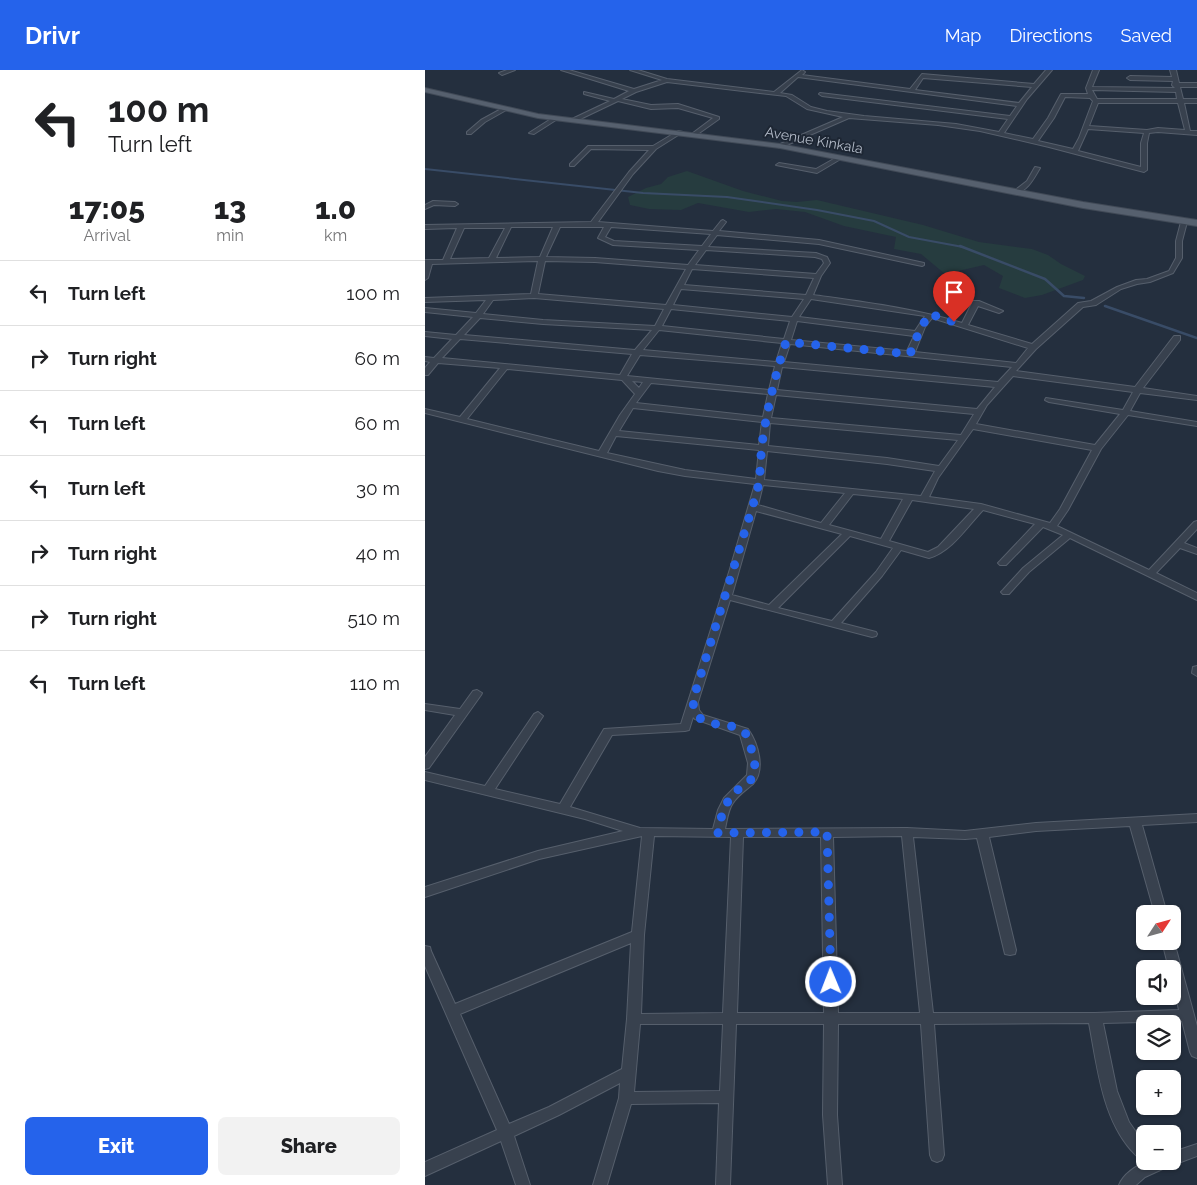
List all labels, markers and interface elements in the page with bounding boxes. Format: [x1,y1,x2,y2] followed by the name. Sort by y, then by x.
[25,21,80,50] text: Drivr
[945,25,981,46] text: Map
[1009,25,1093,46] text: Directions
[1121,25,1172,46] text: Saved
[108,89,209,130] text: 100 m
[25,90,90,155] icon: left
[764,123,864,157] street label: Avenue Kinkala
[108,131,192,157] text: Turn left
[69,191,145,226] text: 17:05
[214,191,246,226] text: 13
[315,191,356,226] text: 1.0
[83,226,130,245] text: Arrival
[216,226,244,245] text: min
[324,226,347,245] text: km
[933,271,975,322] pin
[940,278,968,306] icon: arrive
[25,279,53,307] icon: left
[68,282,145,304] text: Turn left
[346,282,400,304] text: 100 m
[25,344,53,372] icon: right
[68,347,157,369] text: Turn right
[355,347,400,369] text: 60 m
[25,409,53,437] icon: left
[68,412,145,434] text: Turn left
[355,412,400,434] text: 60 m
[25,474,53,502] icon: left
[68,477,145,499] text: Turn left
[356,477,400,499] text: 30 m
[25,539,53,567] icon: right
[68,542,157,564] text: Turn right
[356,542,400,564] text: 40 m
[25,604,53,632] icon: right
[68,607,157,629] text: Turn right
[348,607,400,629] text: 510 m
[25,669,53,697] icon: left
[68,672,145,694] text: Turn left
[350,672,400,694] text: 110 m
[1136,905,1181,950] north arrow
[1136,905,1181,1170] map controls
[804,955,856,1007] position arrow
[1136,960,1181,1005] button: sound
[1136,1015,1181,1060] button: layers
[1136,1070,1181,1115] button: +
[25,1117,208,1175] button: Exit
[218,1117,400,1175] button: Share
[1136,1125,1181,1170] button: −

